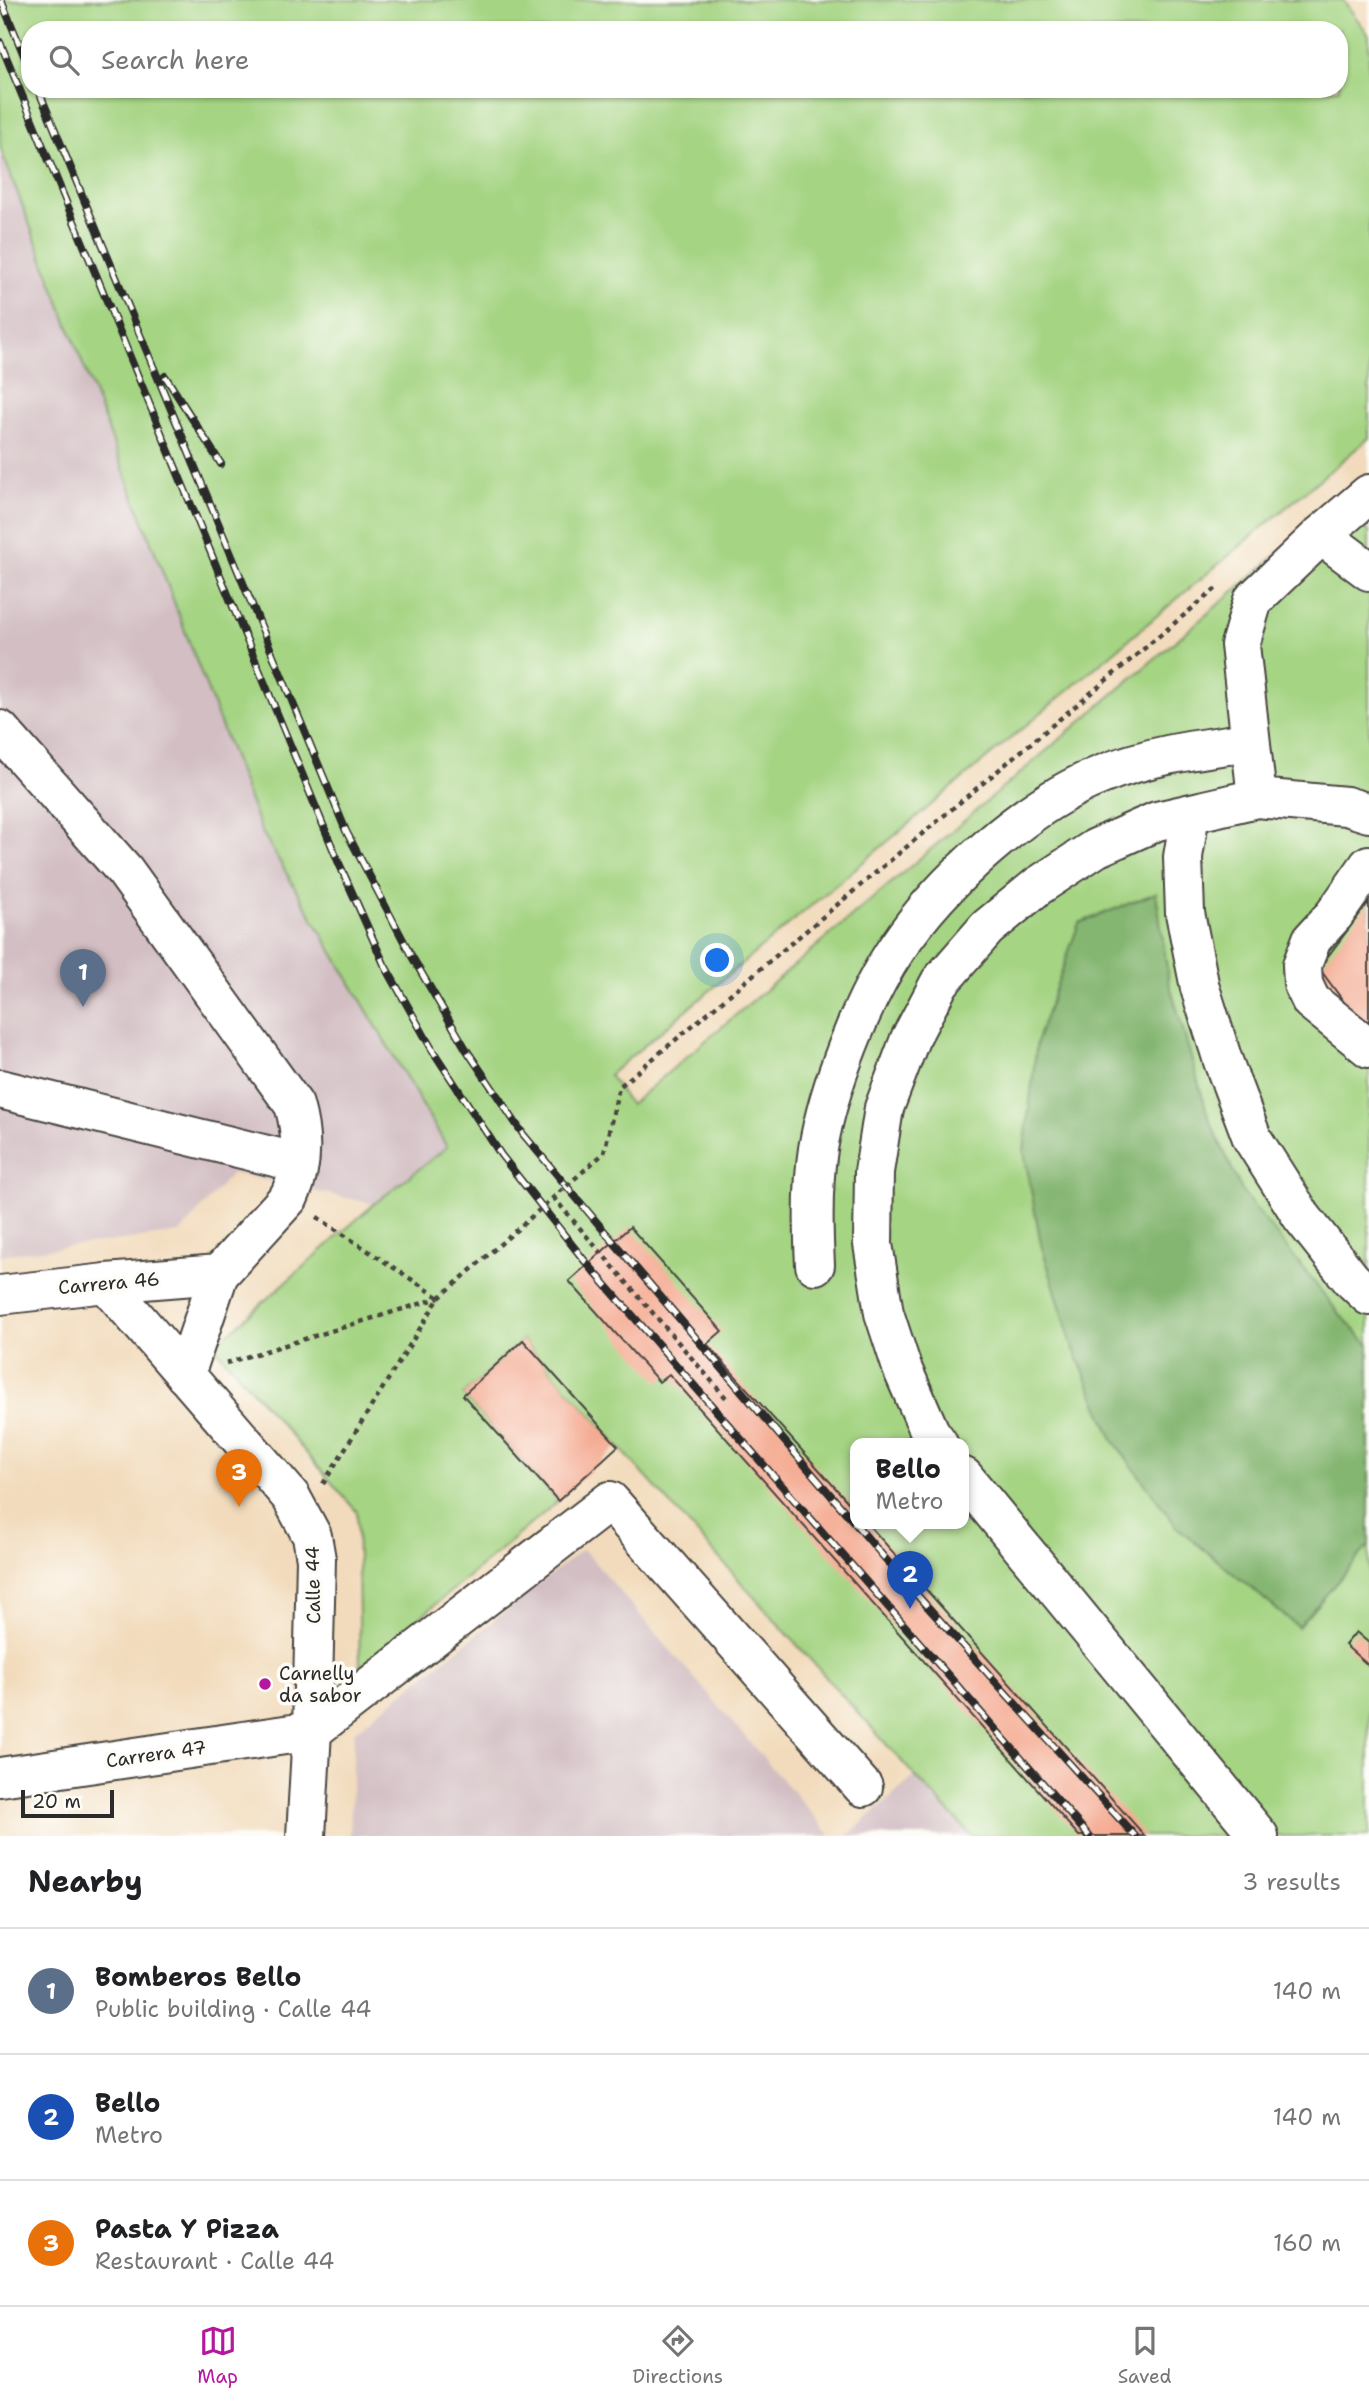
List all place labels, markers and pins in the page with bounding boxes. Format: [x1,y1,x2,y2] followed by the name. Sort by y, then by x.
[60,949,106,1007] pin: 1
[216,1449,262,1507] pin: 3
[887,1551,933,1609] pin: 2
[279,1661,362,1708] place label: Carnelly da sabor
[257,1676,273,1692] marker: Carnelly da sabor

